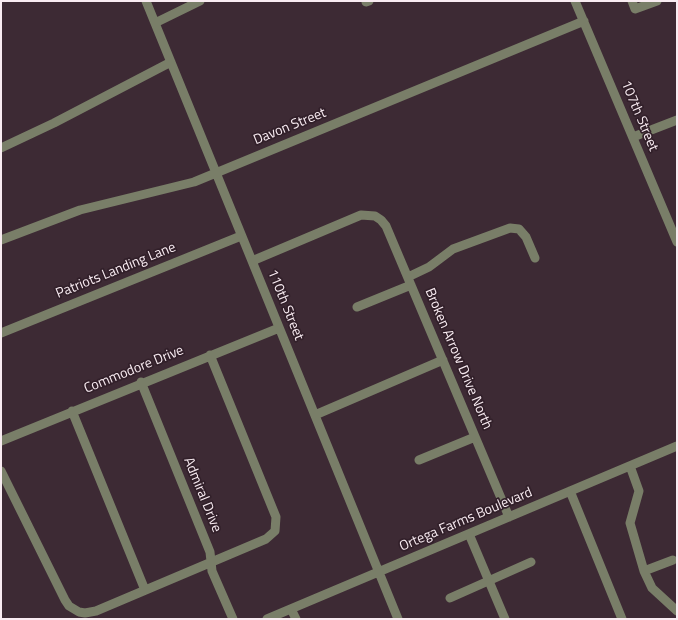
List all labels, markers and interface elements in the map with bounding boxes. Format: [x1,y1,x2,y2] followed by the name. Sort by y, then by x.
[617,78,661,154] street label: 107th Street
[251,105,329,149] street label: Davon Street
[54,239,178,303] street label: Patriots Landing Lane
[263,267,307,343] street label: 110th Street
[421,286,495,432] street label: Broken Arrow Drive North
[82,342,186,398] street label: Commodore Drive
[179,455,225,535] street label: Admiral Drive
[397,484,535,556] street label: Ortega Farms Boulevard

